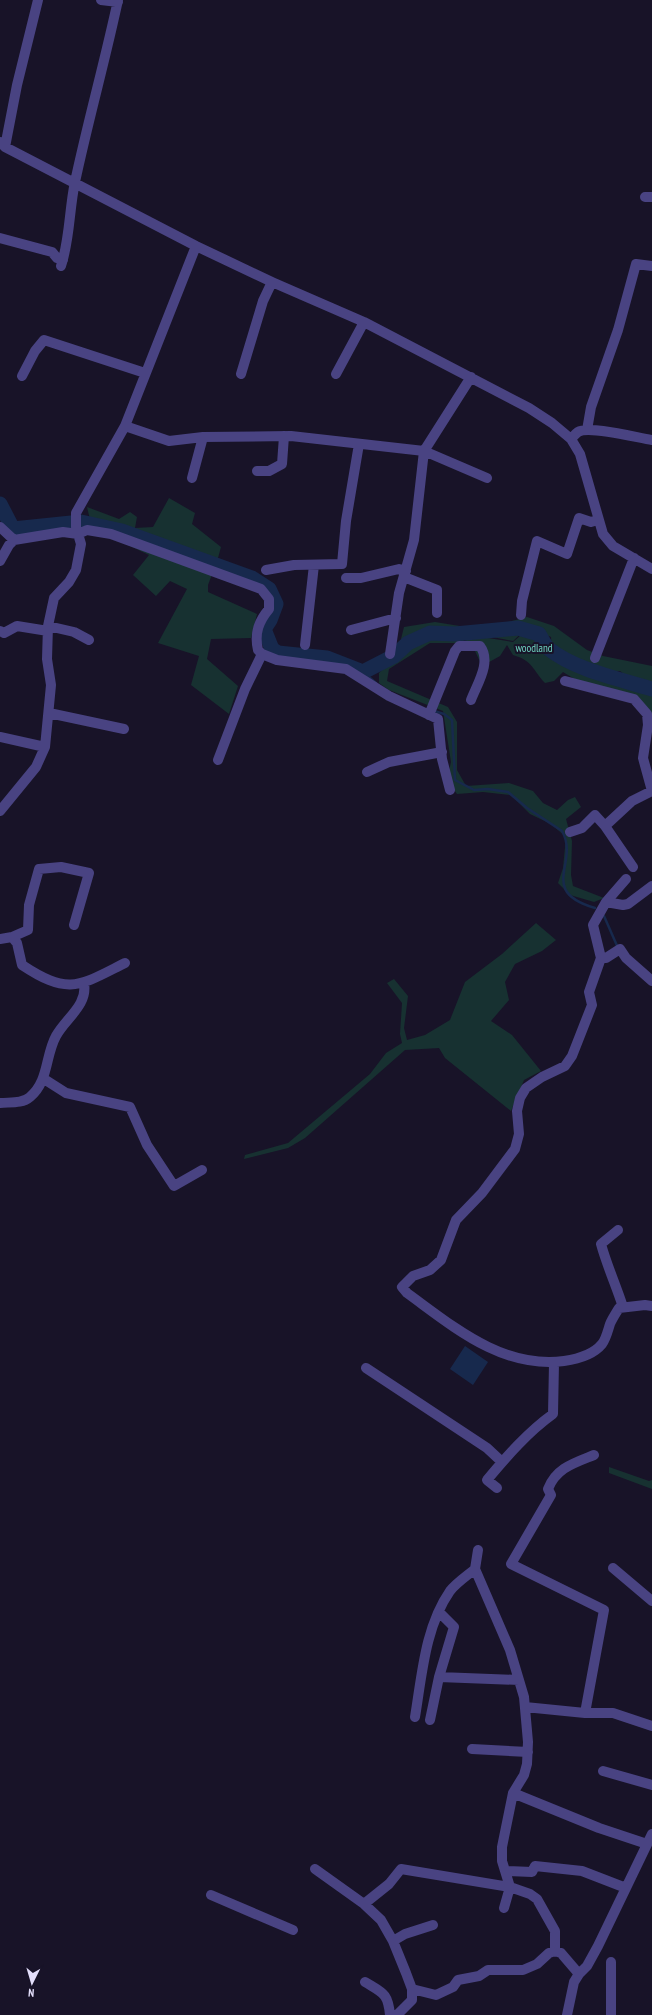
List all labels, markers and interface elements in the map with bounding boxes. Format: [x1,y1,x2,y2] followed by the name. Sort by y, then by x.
[515,641,553,655] park label: woodland
[12,1963,52,2003] north arrow
[28,1986,35,2000] text: N

